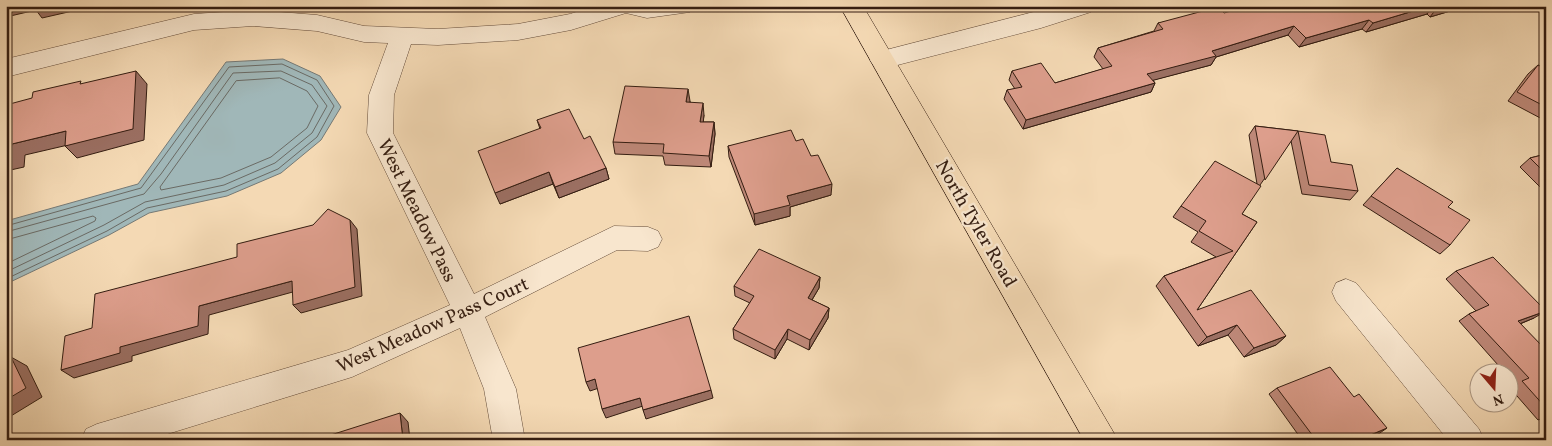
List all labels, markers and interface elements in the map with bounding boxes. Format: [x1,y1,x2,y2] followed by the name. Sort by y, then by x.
[370,135,462,287] street label: West Meadow Pass
[928,155,1022,293] street label: North Tyler Road
[333,272,533,380] street label: West Meadow Pass Court
[1470,364,1520,414] north arrow
[1490,388,1506,410] text: N

